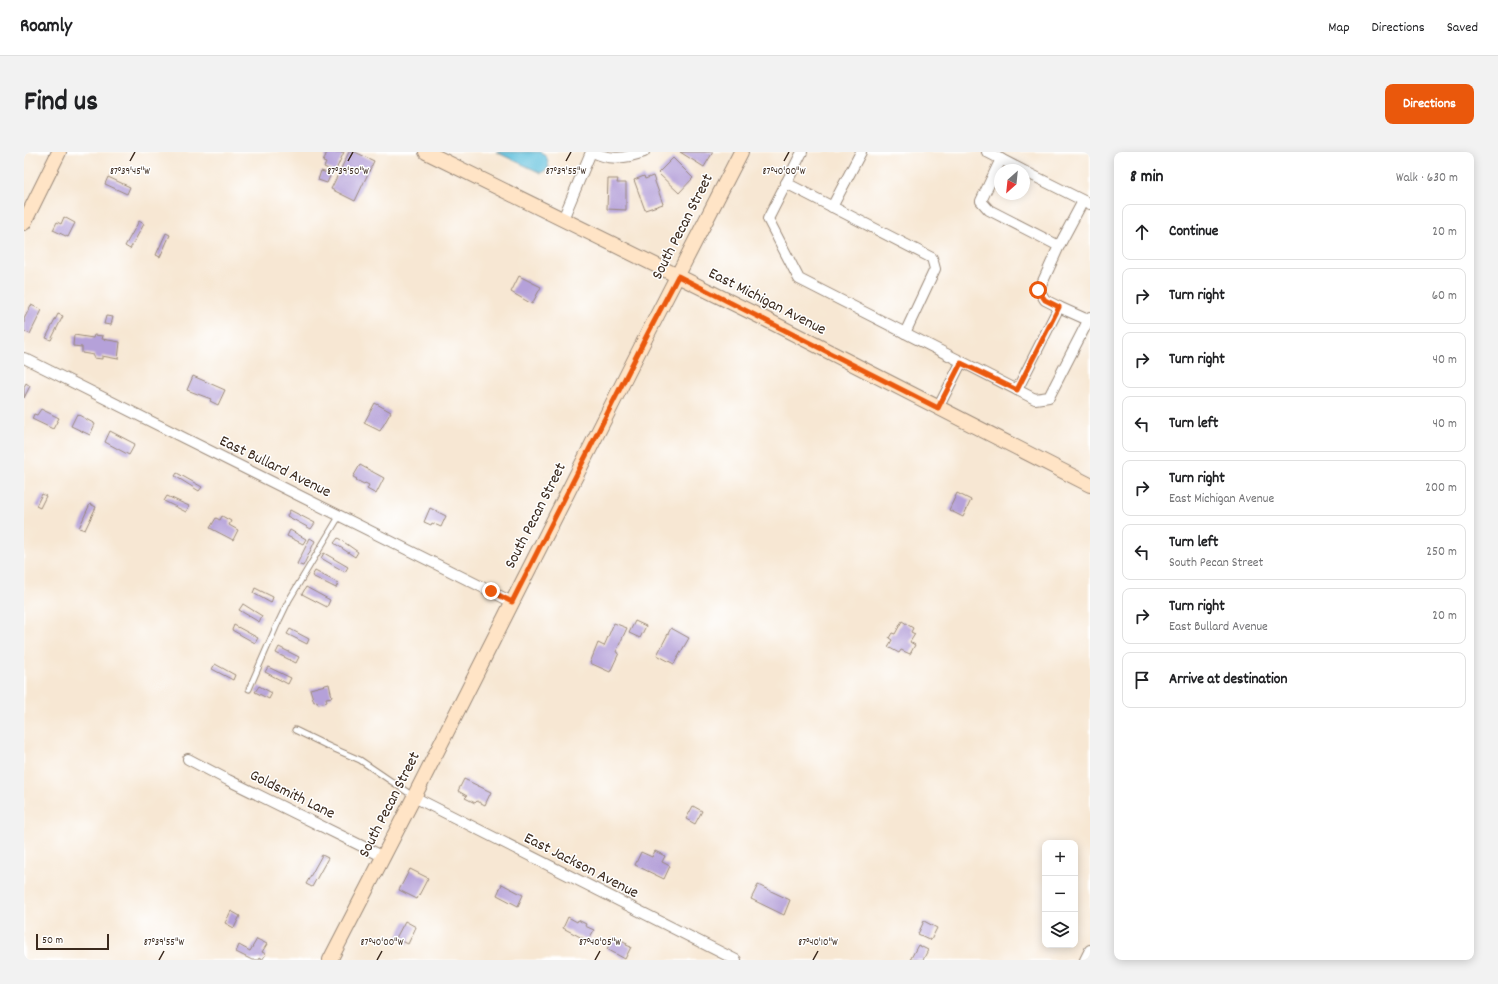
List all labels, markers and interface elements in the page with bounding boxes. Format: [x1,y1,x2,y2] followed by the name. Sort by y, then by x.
[20,14,72,41] text: Roamly
[1328,18,1350,38] text: Map
[1372,18,1425,38] text: Directions
[1447,18,1478,38] text: Saved
[24,84,98,124] text: Find us
[1385,84,1474,124] button: Directions
[994,164,1030,200] north arrow
[110,165,150,179] text: 87°39'45"W
[327,165,369,179] text: 87°39'50"W
[546,165,587,179] text: 87°39'55"W
[763,165,806,179] text: 87°40'00"W
[1130,166,1163,190] text: 8 min
[1396,169,1458,188] text: Walk · 630 m
[646,170,720,284] street label: South Pecan Street
[1131,221,1153,243] icon: ahead
[1169,221,1218,243] text: Continue
[1432,223,1457,242] text: 20 m
[704,262,830,342] street label: East Michigan Avenue
[1029,281,1047,299] route start
[1131,285,1153,307] icon: right
[1169,285,1225,307] text: Turn right
[1432,287,1457,306] text: 60 m
[1131,349,1153,371] icon: right
[1169,349,1225,371] text: Turn right
[1433,351,1457,370] text: 40 m
[1131,413,1153,435] icon: left
[1169,413,1218,435] text: Turn left
[1433,415,1457,434] text: 40 m
[215,430,335,504] street label: East Bullard Avenue
[499,459,573,573] street label: South Pecan Street
[1169,468,1225,490] text: Turn right
[1131,477,1153,499] icon: right
[1425,479,1457,498] text: 200 m
[1169,490,1274,509] text: East Michigan Avenue
[1169,532,1218,554] text: Turn left
[1131,541,1153,563] icon: left
[1426,543,1457,562] text: 250 m
[1169,554,1263,573] text: South Pecan Street
[482,582,500,600] route end
[1169,596,1225,618] text: Turn right
[1131,605,1153,627] icon: right
[1432,607,1457,626] text: 20 m
[1169,618,1268,637] text: East Bullard Avenue
[1131,669,1153,691] icon: arrive
[1169,669,1287,691] text: Arrive at destination
[353,748,427,862] street label: South Pecan Street
[245,764,339,826] street label: Goldsmith Lane
[520,827,642,905] street label: East Jackson Avenue
[1042,840,1078,948] map controls
[1042,840,1078,876] button: +
[1042,876,1078,912] button: −
[1042,912,1078,948] button: layers
[36,932,109,951] scale bar
[42,933,63,949] text: 50 m
[144,936,185,950] text: 87°39'55"W
[361,936,404,950] text: 87°40'00"W
[579,936,621,950] text: 87°40'05"W
[798,936,838,950] text: 87°40'10"W

